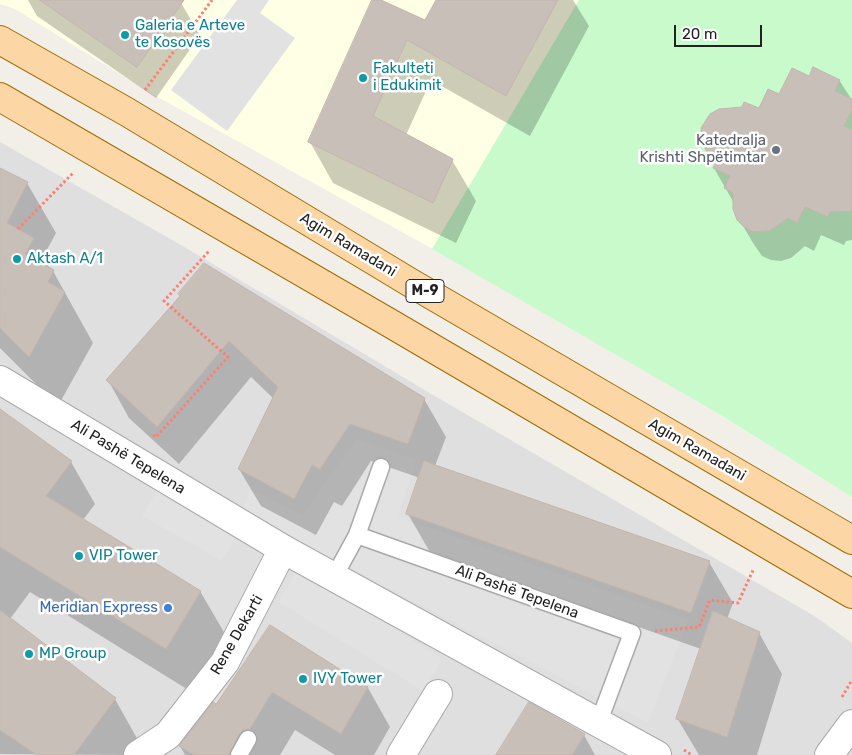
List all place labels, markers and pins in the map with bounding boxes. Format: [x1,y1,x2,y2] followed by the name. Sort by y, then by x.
[135,17,245,52] place label: Galeria e Arteve te Kosovës
[119,29,131,41] marker: Galeria e Arteve te Kosovës
[373,60,441,95] place label: Fakulteti i Edukimit
[357,72,369,84] marker: Fakulteti i Edukimit
[639,132,766,167] place label: Katedralja Krishti Shpëtimtar
[770,144,782,156] marker: Katedralja Krishti Shpëtimtar
[27,250,103,268] place label: Aktash A/1
[11,253,23,265] marker: Aktash A/1
[89,547,158,565] place label: VIP Tower
[73,550,85,562] marker: VIP Tower
[39,599,158,617] place label: Meridian Express
[162,602,174,614] marker: Meridian Express
[39,645,107,663] place label: MP Group
[23,648,35,660] marker: MP Group
[313,670,382,688] place label: IVY Tower
[297,673,309,685] marker: IVY Tower

